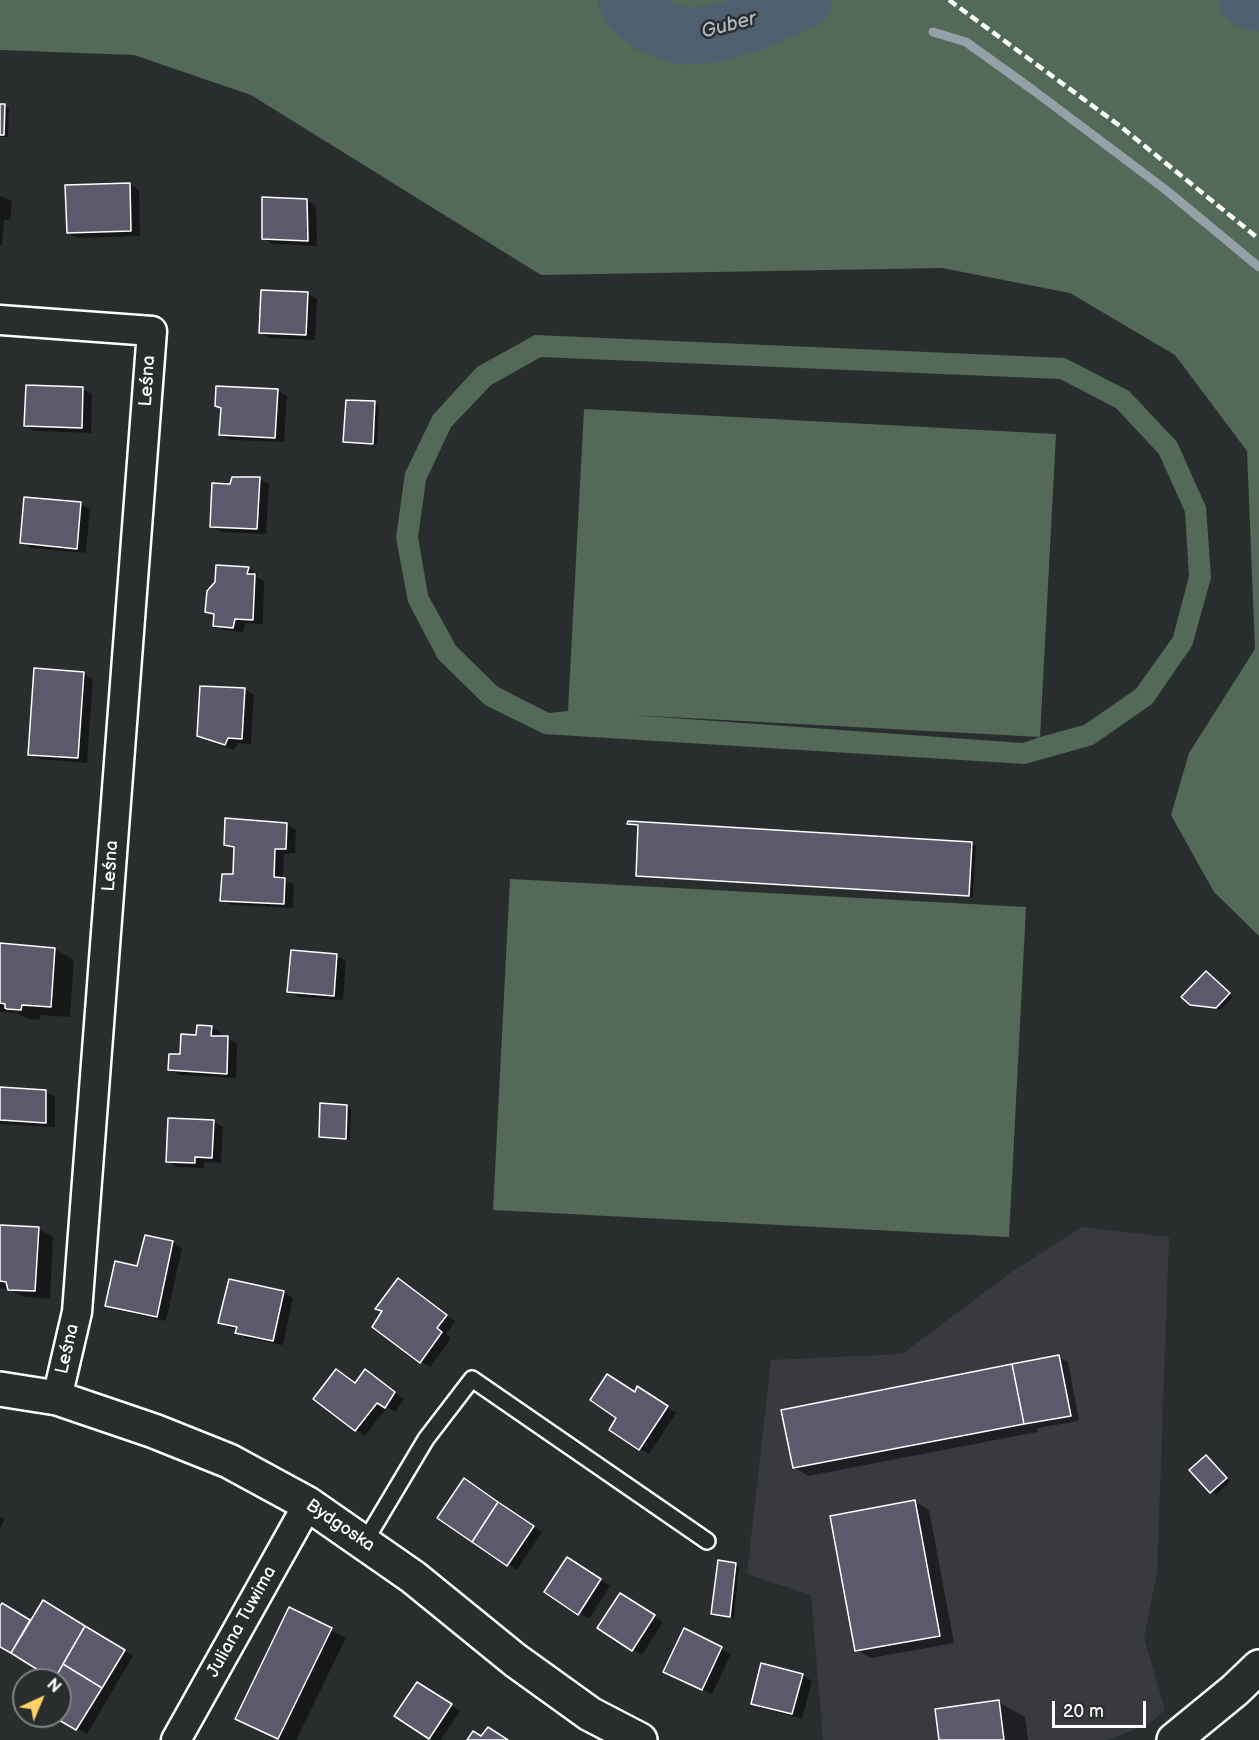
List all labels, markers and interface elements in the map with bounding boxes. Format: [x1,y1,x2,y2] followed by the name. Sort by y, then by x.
[699,7,759,45] water label: Guber
[135,355,161,407] street label: Leśna
[98,840,124,892] street label: Leśna
[52,1322,84,1376] street label: Leśna
[301,1495,379,1557] street label: Bydgoska
[203,1563,281,1681] street label: Juliana Tuwima
[12,1668,72,1728] north arrow
[43,1675,64,1697] text: N
[1055,1689,1150,1727] scale bar
[1063,1701,1104,1722] text: 20 m

